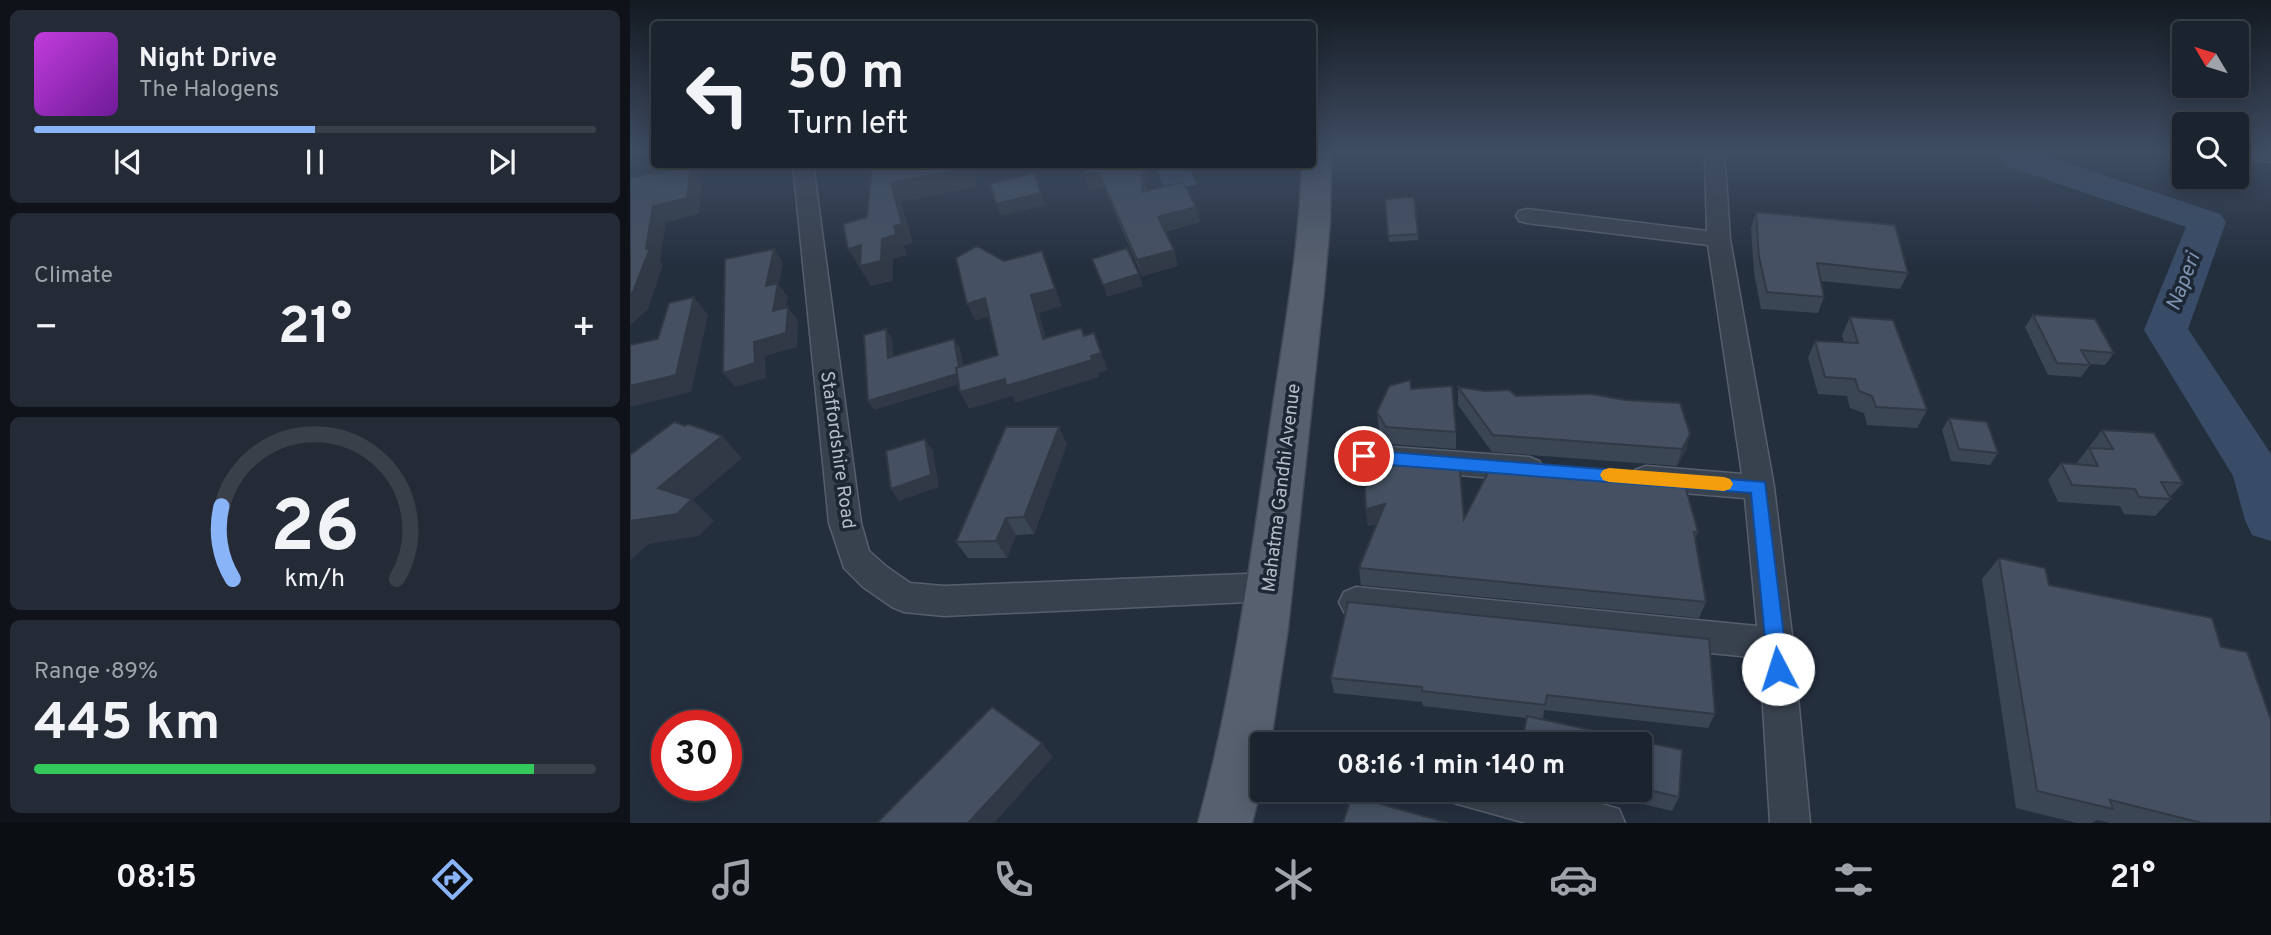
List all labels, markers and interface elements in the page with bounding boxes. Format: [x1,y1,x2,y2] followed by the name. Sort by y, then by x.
[2172,21,2249,98] north arrow
[2172,21,2249,189] map controls
[139,43,277,76] text: Night Drive
[787,44,904,106] text: 50 m
[672,49,763,140] icon: left
[139,76,279,105] text: The Halogens
[787,105,908,145] text: Turn left
[2172,112,2249,189] button: search
[109,143,147,181] icon: previous
[296,143,334,181] icon: pause
[483,143,521,181] icon: next
[2161,247,2208,315] water label: Naperi
[34,262,113,291] text: Climate
[278,296,352,362] text: 21°
[34,305,59,354] text: −
[571,305,596,354] text: +
[814,370,860,530] street label: Staffordshire Road
[1257,382,1307,594] street label: Mahatma Gandhi Avenue
[1334,426,1394,486] pin
[1345,437,1383,475] icon: arrive
[270,486,360,578] text: 26
[285,564,345,596] text: km/h
[1741,632,1815,706] position arrow
[34,658,158,687] text: Range · 89%
[34,692,220,758] text: 445 km
[651,710,742,801] speed limit sign: 30
[1337,750,1565,783] text: 08:16 · 1 min · 140 m
[428,855,477,904] icon: directions
[708,855,757,904] icon: music
[989,855,1038,904] icon: phone
[1269,855,1318,904] icon: climate
[1549,855,1598,904] icon: car
[1829,855,1878,904] icon: filters
[116,859,197,899] text: 08:15
[2110,859,2155,899] text: 21°

